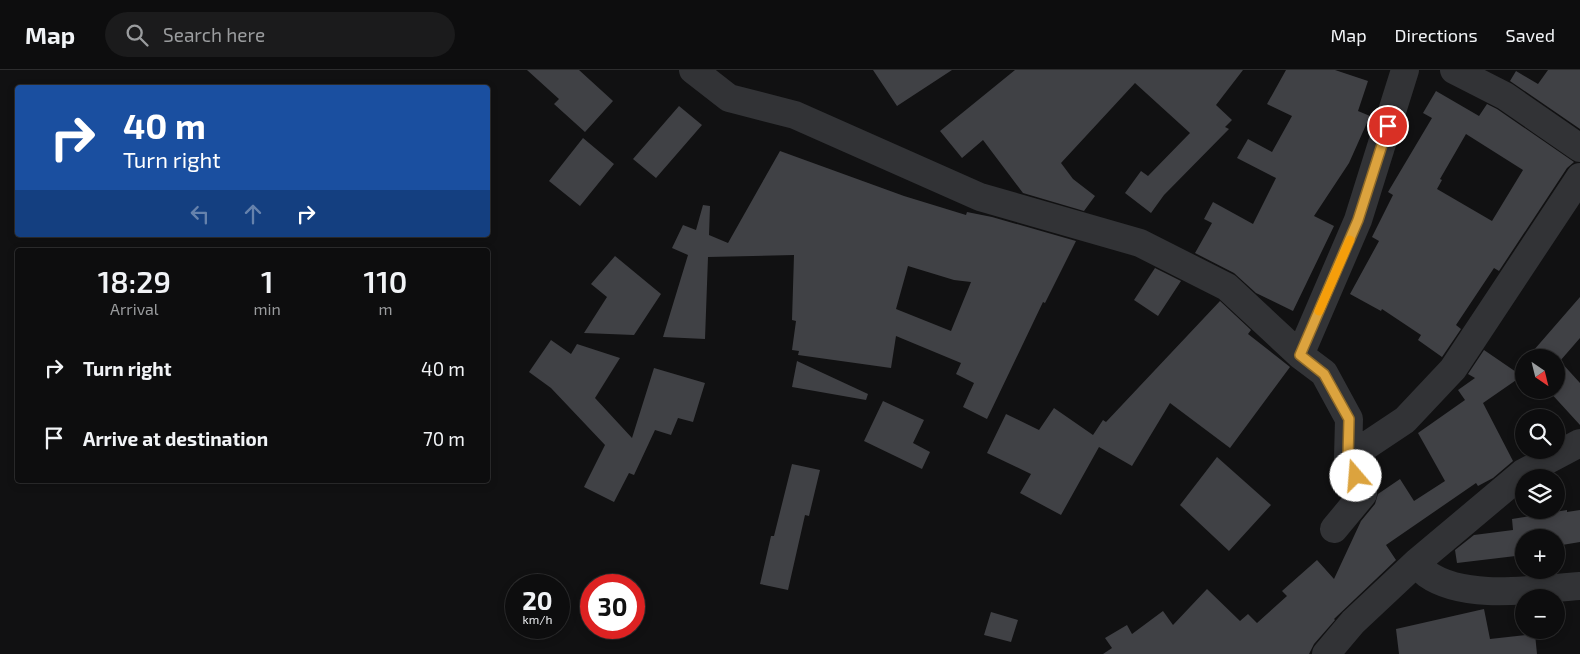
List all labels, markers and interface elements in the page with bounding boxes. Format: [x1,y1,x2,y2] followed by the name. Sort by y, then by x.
[105,12,455,57] search box
[25,20,75,49] text: Map
[123,21,151,49] icon: search
[163,23,265,46] text: Search here
[1330,24,1367,46] text: Map
[1395,24,1478,46] text: Directions
[1506,24,1555,46] text: Saved
[123,104,206,146] text: 40 m
[40,105,105,170] icon: right
[1367,105,1409,147] pin
[1374,112,1402,140] icon: arrive
[123,146,221,172] text: Turn right
[186,200,214,228] icon: left
[239,200,267,228] icon: ahead
[292,200,320,228] icon: right
[98,263,171,299] text: 18:29
[261,263,274,299] text: 1
[364,263,407,299] text: 110
[110,299,159,318] text: Arrival
[254,299,281,318] text: min
[378,299,392,318] text: m
[1515,349,1565,399] north arrow
[1515,349,1565,639] map controls
[40,354,68,382] icon: right
[83,357,171,380] text: Turn right
[421,357,465,380] text: 40 m
[1515,409,1565,459] button: search
[40,424,68,452] icon: arrive
[83,427,268,450] text: Arrive at destination
[423,427,465,450] text: 70 m
[1329,449,1381,501] position arrow
[1515,469,1565,519] button: layers
[1515,529,1565,579] button: +
[580,574,645,639] speed limit sign: 30
[522,585,553,615] text: 20
[1515,589,1565,639] button: −
[523,612,552,626] text: km/h

